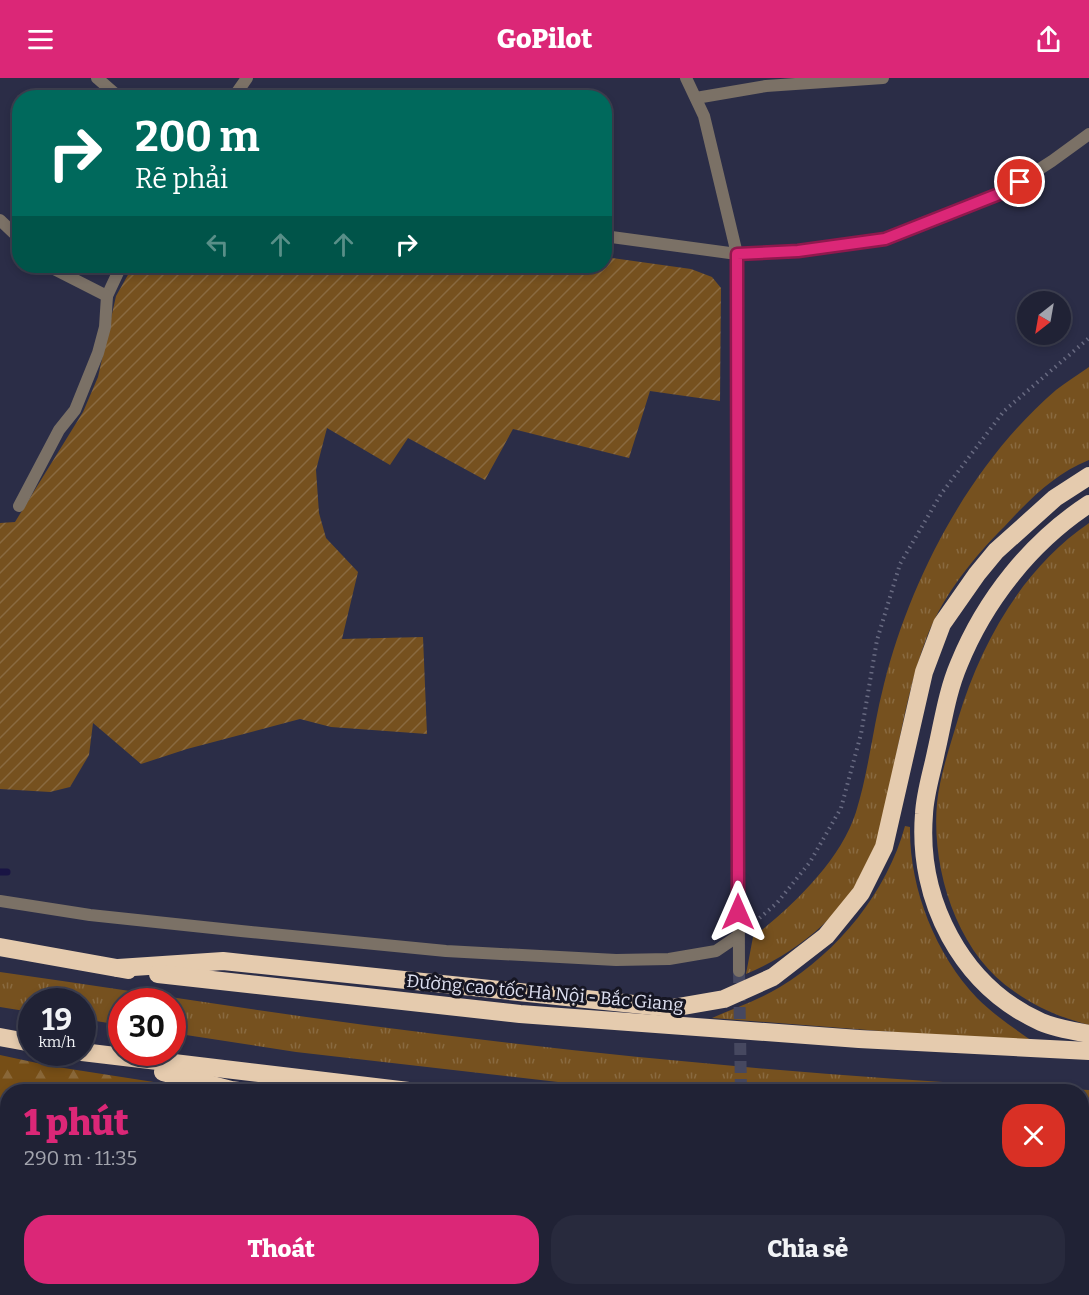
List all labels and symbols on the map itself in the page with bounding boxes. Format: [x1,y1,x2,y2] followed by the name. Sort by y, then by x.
[994,156,1045,207] pin
[1017,291,1071,345] north arrow
[706,880,770,944] position arrow
[406,970,684,1016] street label: Đường cao tốc Hà Nội - Bắc Giang
[108,988,186,1066] speed limit sign: 30

